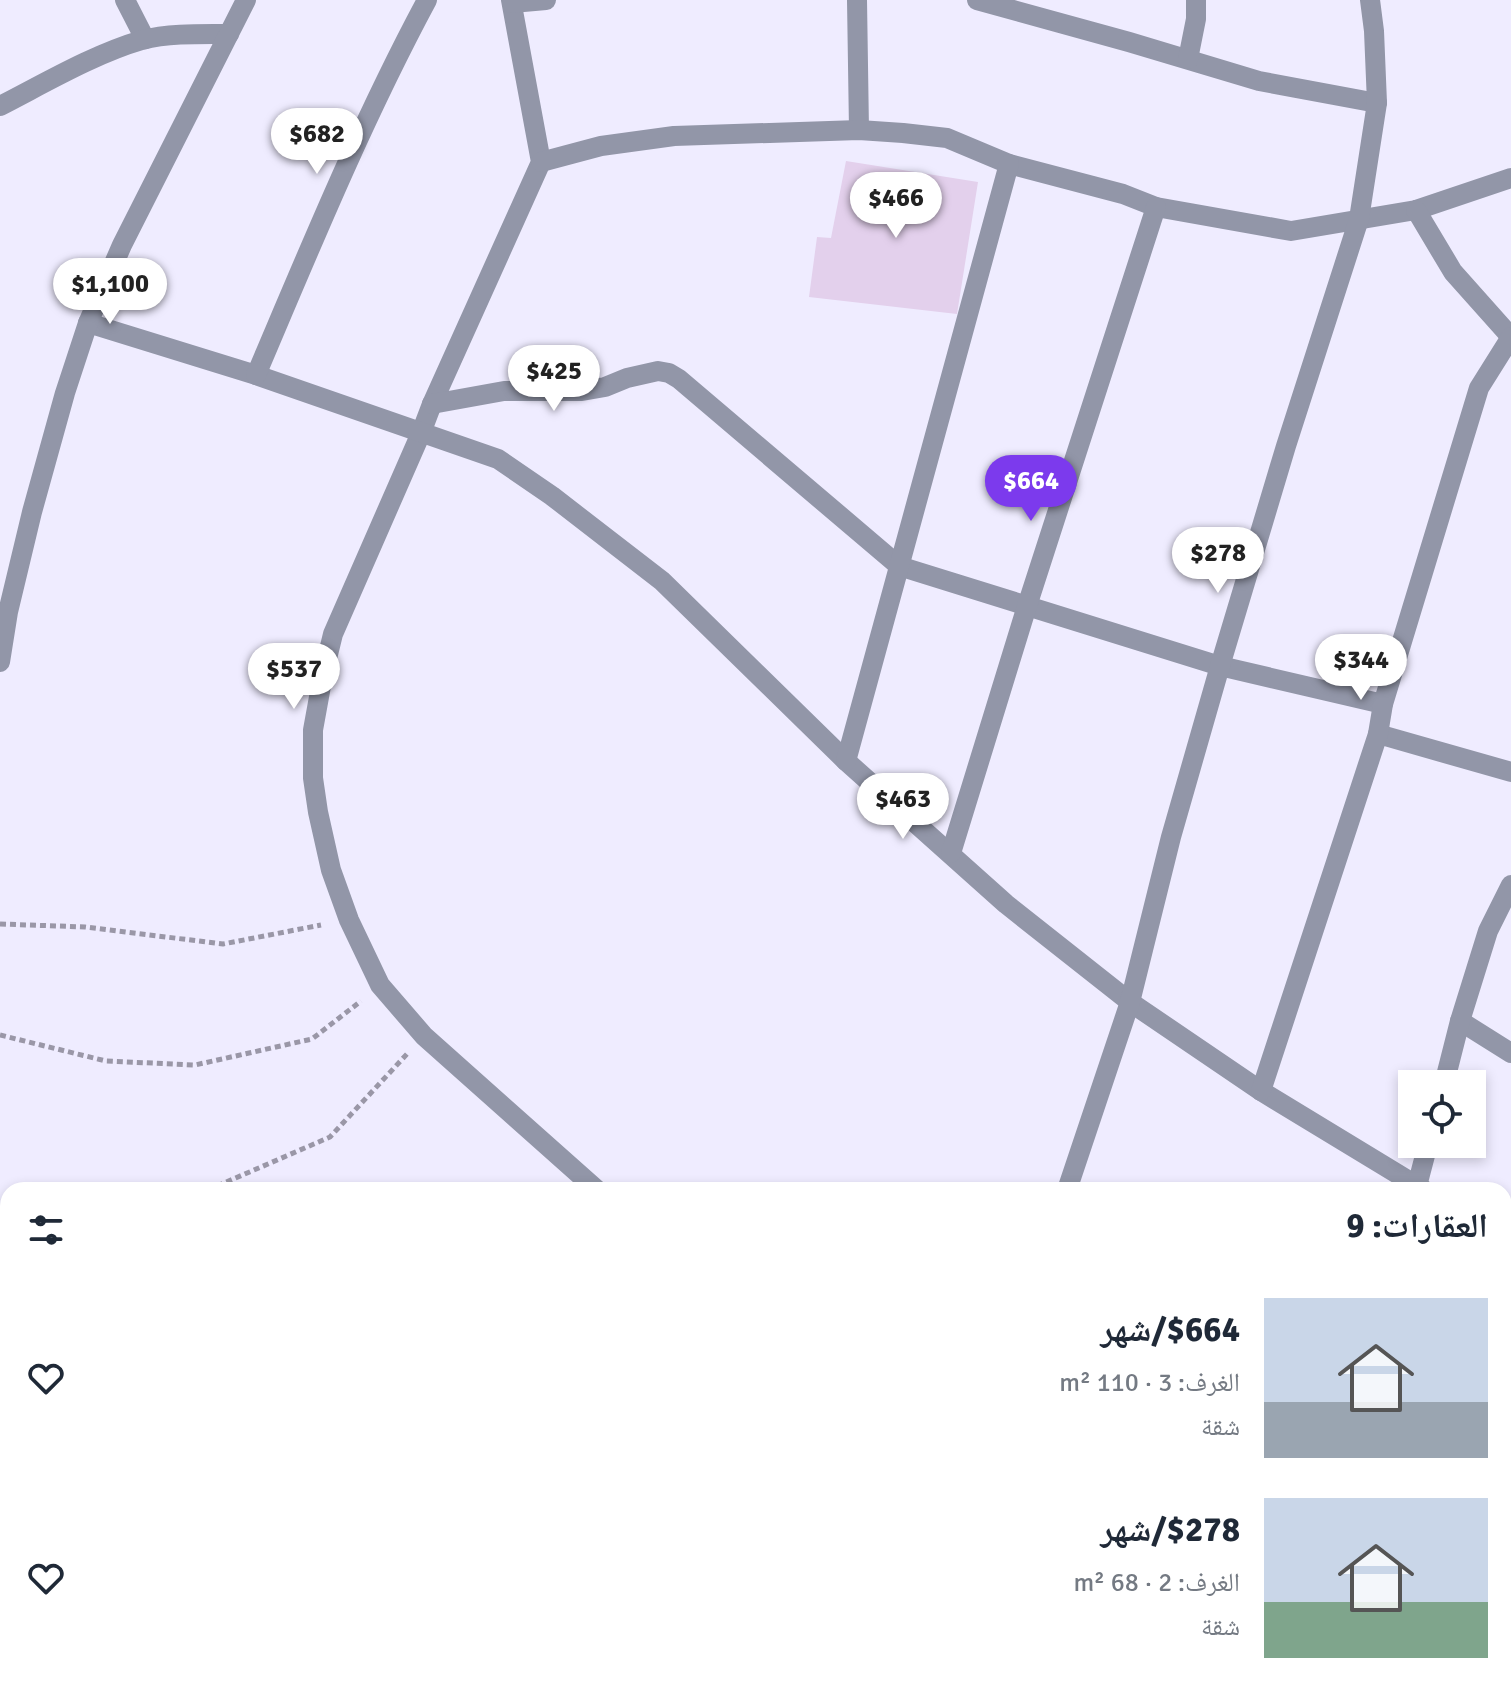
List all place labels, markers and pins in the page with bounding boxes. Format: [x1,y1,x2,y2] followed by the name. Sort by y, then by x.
[270,108,364,176] pin: $682
[849,172,943,240] pin: $466
[45,258,175,326] pin: $1,100
[507,345,601,413] pin: $425
[984,455,1078,523] pin: $664
[1171,527,1265,595] pin: $278
[1314,634,1408,702] pin: $344
[247,643,341,711] pin: $537
[856,773,950,841] pin: $463

